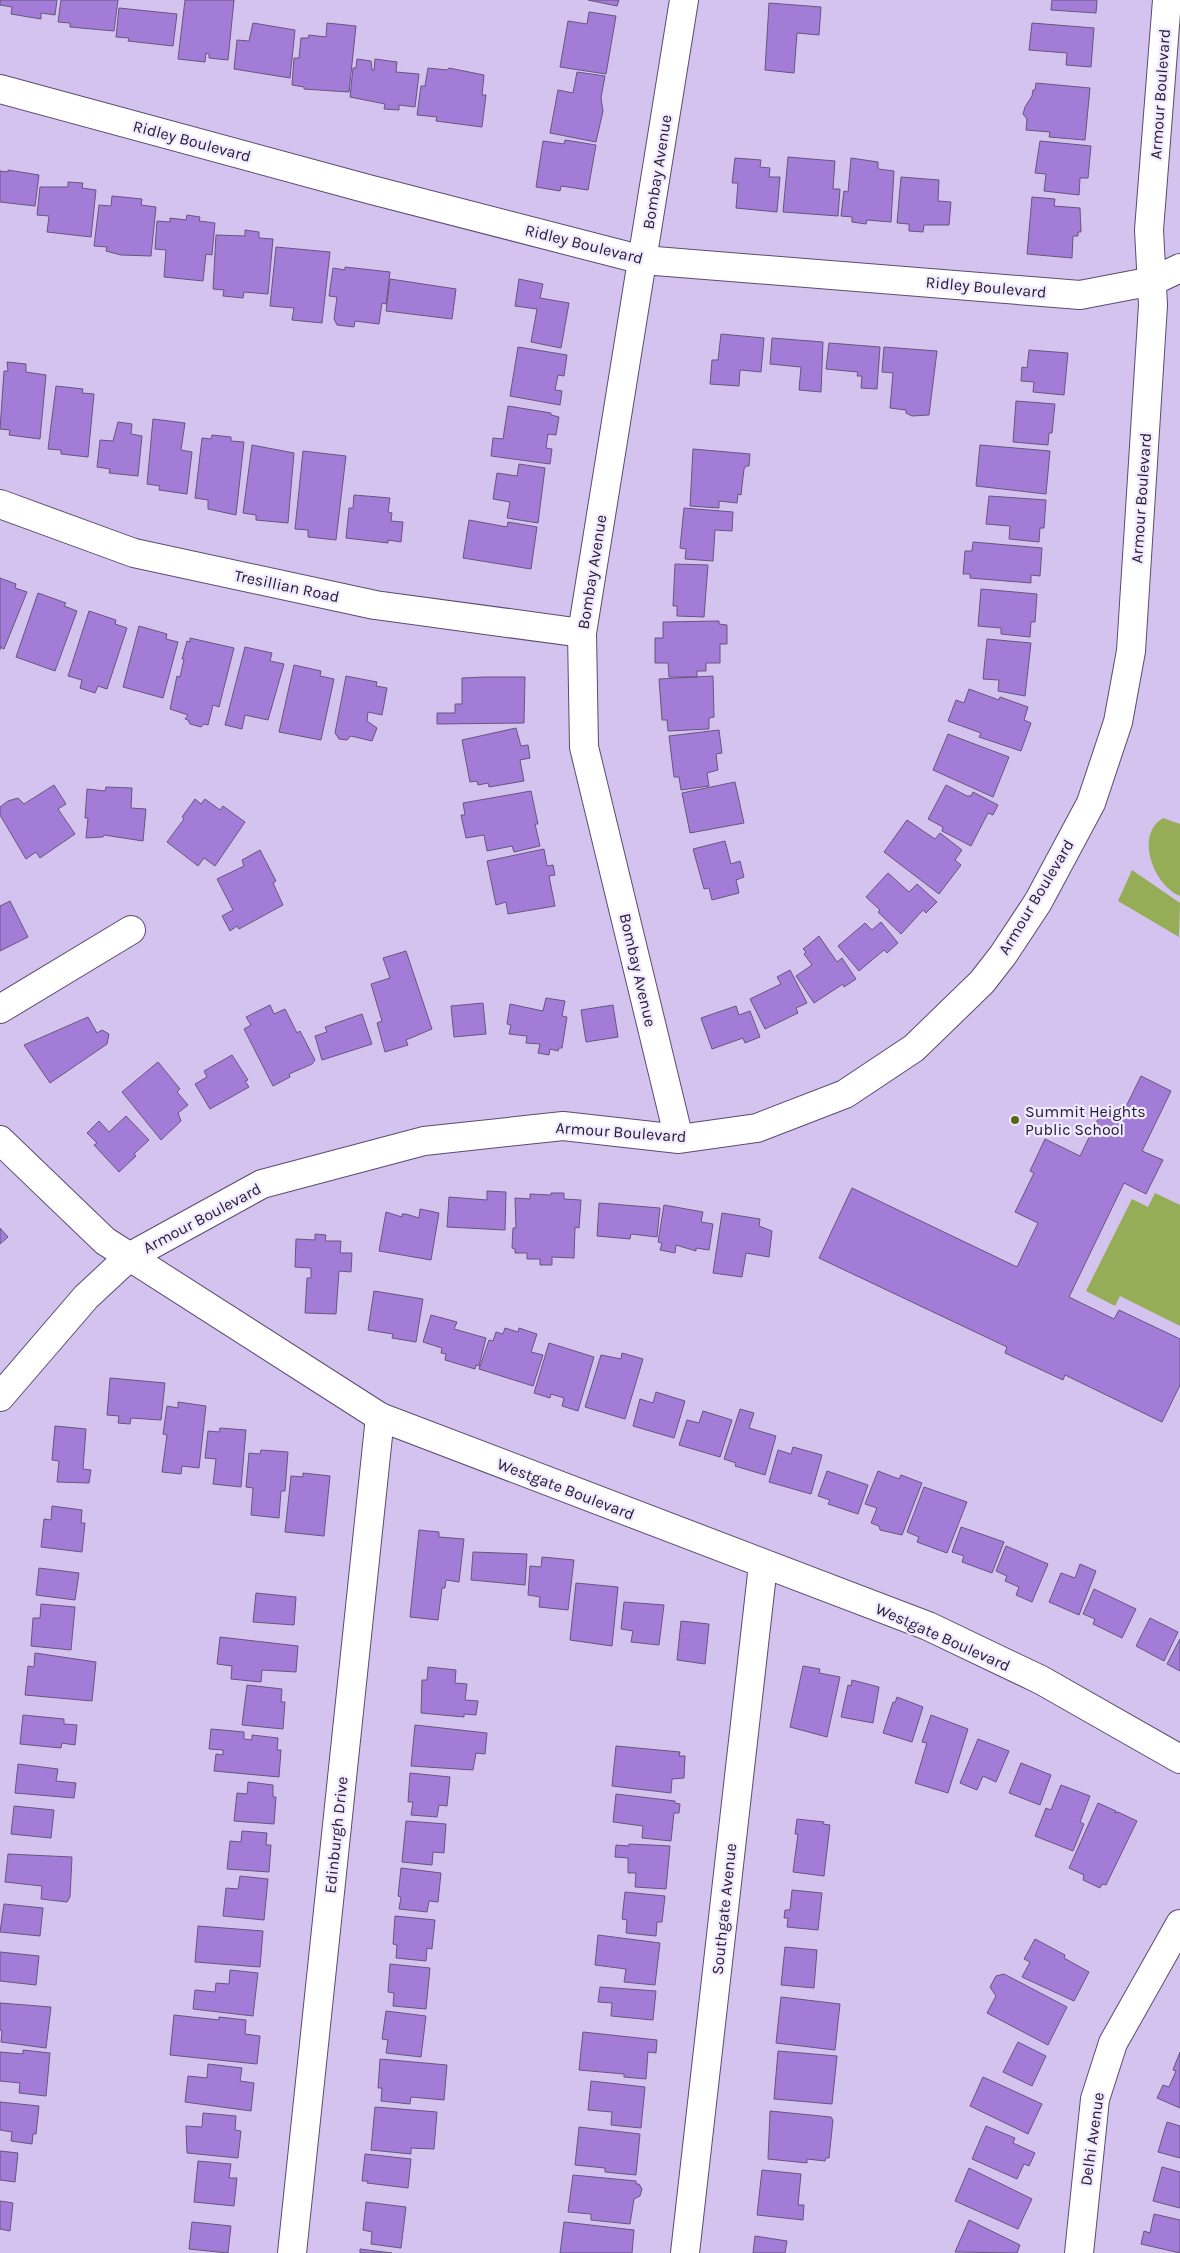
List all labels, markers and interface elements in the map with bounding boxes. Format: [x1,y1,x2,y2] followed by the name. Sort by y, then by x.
[1146,28,1174,160] street label: Armour Boulevard
[639,113,675,231] street label: Bombay Avenue
[131,116,253,166] street label: Ridley Boulevard
[523,220,645,268] street label: Ridley Boulevard
[925,272,1047,302] street label: Ridley Boulevard
[1127,432,1155,564] street label: Armour Boulevard
[574,513,610,631] street label: Bombay Avenue
[233,566,341,606] street label: Tresillian Road
[994,836,1078,958] street label: Armour Boulevard
[616,911,660,1029] street label: Bombay Avenue
[1025,1102,1146,1139] place label: Summit Heights Public School
[1009,1114,1021,1126] marker: Summit Heights Public School
[555,1118,687,1146] street label: Armour Boulevard
[140,1179,264,1257] street label: Armour Boulevard
[495,1454,637,1524] street label: Westgate Boulevard
[873,1599,1013,1675] street label: Westgate Boulevard
[320,1776,352,1894] street label: Edinburgh Drive
[708,1842,740,1976] street label: Southgate Avenue
[1076,2091,1108,2187] street label: Delhi Avenue

